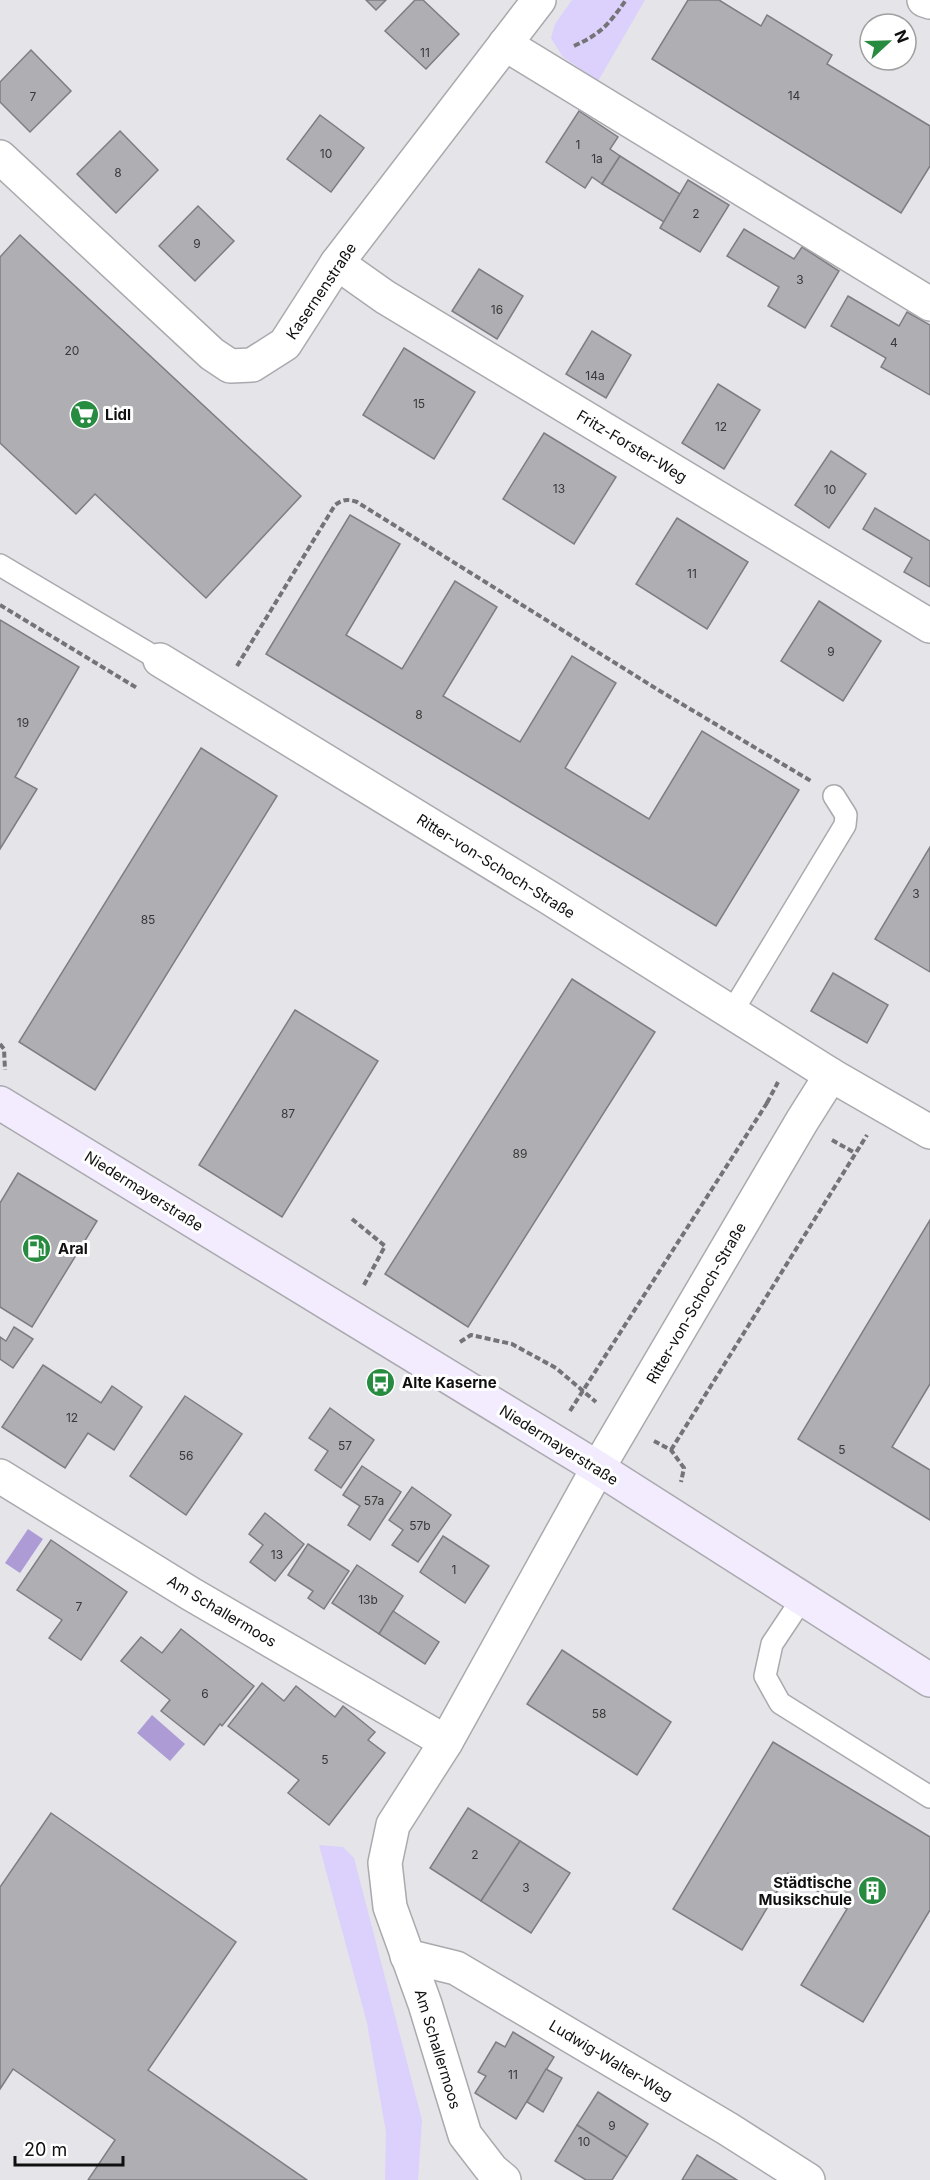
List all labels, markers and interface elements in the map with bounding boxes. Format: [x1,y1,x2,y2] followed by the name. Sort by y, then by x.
[858,12,918,72] north arrow
[890,27,913,46] text: N
[420,45,430,60] house number: 11
[788,88,801,103] house number: 14
[30,89,37,104] house number: 7
[576,137,580,152] house number: 1
[320,146,332,161] house number: 10
[591,151,603,166] house number: 1a
[114,165,122,180] house number: 8
[692,206,700,221] house number: 2
[193,236,201,251] house number: 9
[282,239,360,343] street label: Kasernenstraße
[796,272,804,287] house number: 3
[491,302,503,317] house number: 16
[890,335,898,350] house number: 4
[65,343,79,358] house number: 20
[585,368,605,383] house number: 14a
[413,396,425,411] house number: 15
[68,398,100,430] supermarket icon: Lidl
[105,405,131,424] place label: Lidl
[573,406,691,486] street label: Fritz-Forster-Weg
[715,419,727,434] house number: 12
[553,481,565,496] house number: 13
[824,482,836,497] house number: 10
[687,566,697,581] house number: 11
[827,644,835,659] house number: 9
[415,707,423,722] house number: 8
[17,715,29,730] house number: 19
[413,809,579,923] street label: Ritter-von-Schoch-Straße
[912,886,920,901] house number: 3
[141,912,155,927] house number: 85
[281,1106,295,1121] house number: 87
[513,1146,527,1161] house number: 89
[81,1147,207,1235] street label: Niedermayerstraße
[642,1219,750,1387] street label: Ritter-von-Schoch-Straße
[21,1232,53,1264] fuel station icon: Aral
[58,1239,88,1258] place label: Aral
[365,1366,397,1398] bus stop icon: Alte Kaserne
[402,1373,497,1392] place label: Alte Kaserne
[496,1401,622,1489] street label: Niedermayerstraße
[66,1410,78,1425] house number: 12
[338,1438,352,1453] house number: 57
[838,1442,846,1457] house number: 5
[179,1448,193,1463] house number: 56
[364,1493,384,1508] house number: 57a
[409,1518,431,1533] house number: 57b
[271,1547,283,1562] house number: 13
[452,1562,456,1577] house number: 1
[164,1571,280,1651] street label: Am Schallermoos
[358,1592,378,1607] house number: 13b
[76,1599,83,1614] house number: 7
[201,1686,209,1701] house number: 6
[592,1706,606,1721] house number: 58
[321,1752,329,1767] house number: 5
[471,1847,479,1862] house number: 2
[759,1873,852,1909] place label: Städtische Musikschule
[857,1875,889,1907] building icon: Städtische Musikschule
[522,1880,530,1895] house number: 3
[411,1987,465,2111] street label: Am Schallermoos
[546,2016,676,2104] street label: Ludwig-Walter-Weg
[508,2067,518,2082] house number: 11
[608,2118,616,2133] house number: 9
[15,2129,123,2167] scale bar
[578,2134,590,2149] house number: 10
[24,2139,67,2160] text: 20 m

